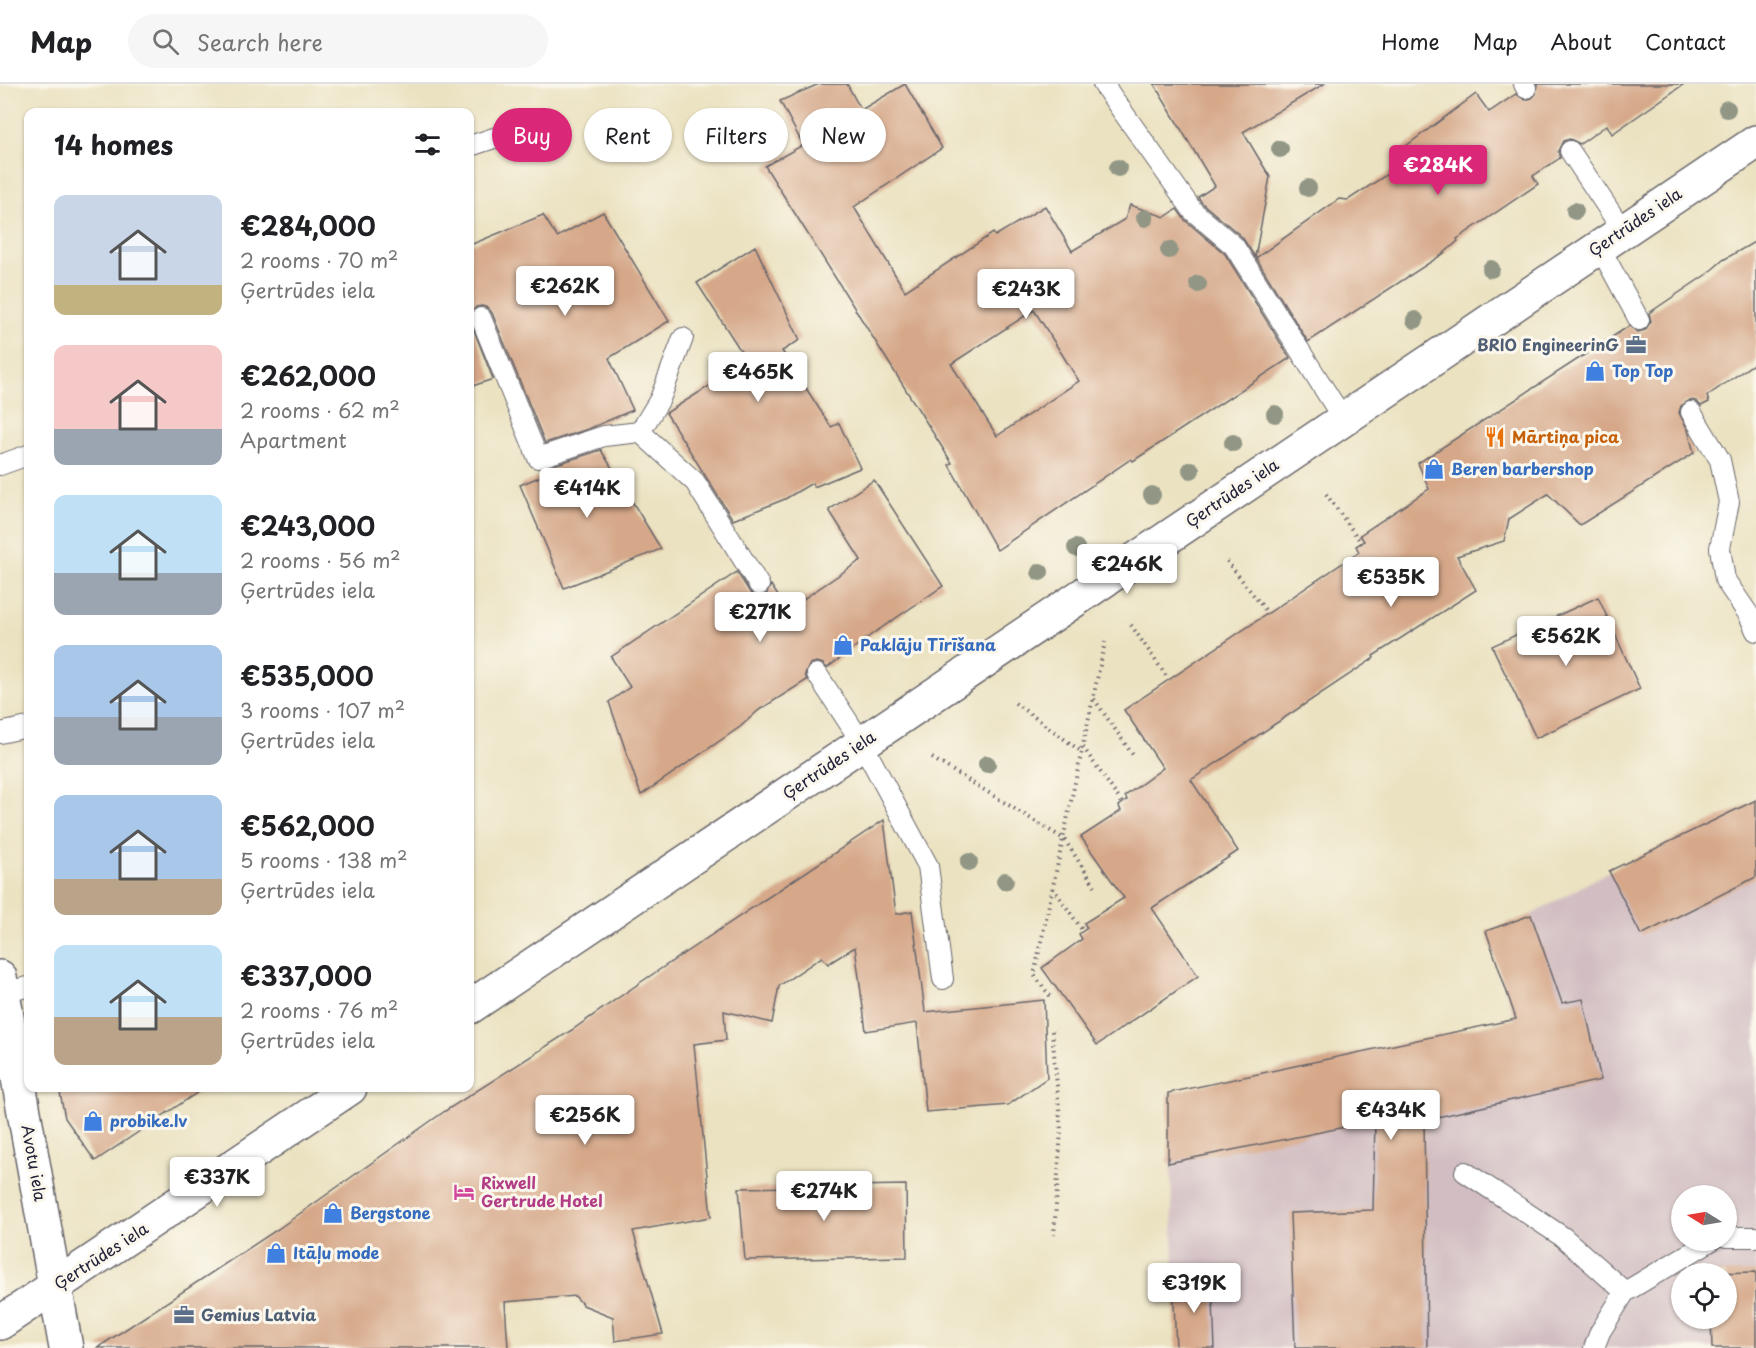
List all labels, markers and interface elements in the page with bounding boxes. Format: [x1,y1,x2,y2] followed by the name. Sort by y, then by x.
[128,14,548,68] search box
[30,20,92,63] text: Map
[149,25,182,58] icon: search
[197,25,323,58] text: Search here
[1381,25,1440,57] text: Home
[1473,25,1518,57] text: Map
[1551,25,1612,57] text: About
[1645,25,1726,57] text: Contact
[492,108,572,162] chip: Buy
[584,108,672,162] chip: Rent
[684,108,788,162] chip: Filters
[800,108,886,162] chip: New
[54,125,173,164] text: 14 homes
[411,128,444,161] icon: filters
[1396,145,1480,196] pin: €284K
[1403,149,1473,179] text: €284K
[1583,181,1686,261] street label: Ģertrūdes iela
[240,206,376,245] text: €284,000
[102,219,174,291] icon: home
[240,245,398,275] text: 2 rooms · 70 m²
[523,266,607,317] pin: €262K
[984,269,1068,320] pin: €243K
[530,270,600,300] text: €262K
[991,273,1061,303] text: €243K
[240,275,375,305] text: Ģertrūdes iela
[1477,332,1619,356] place label: BRIO EngineerinG
[1624,333,1648,357] office icon: BRIO EngineerinG
[716,352,800,403] pin: €465K
[240,356,376,395] text: €262,000
[722,356,794,386] text: €465K
[1612,358,1673,382] place label: Top Top
[1583,359,1607,383] shop icon: Top Top
[102,369,174,441] icon: home
[240,395,400,425] text: 2 rooms · 62 m²
[1512,424,1619,448] place label: Mārtiņa pica
[240,425,347,455] text: Apartment
[1483,425,1507,449] restaurant icon: Mārtiņa pica
[1180,452,1283,532] street label: Ģertrūdes iela
[1451,456,1594,480] place label: Beren barbershop
[1422,457,1446,481] shop icon: Beren barbershop
[545,468,629,519] pin: €414K
[553,472,621,502] text: €414K
[240,506,375,545] text: €243,000
[102,519,174,591] icon: home
[1085,544,1169,595] pin: €246K
[240,545,401,575] text: 2 rooms · 56 m²
[1091,548,1163,578] text: €246K
[1349,557,1433,608] pin: €535K
[1357,561,1425,591] text: €535K
[240,575,375,605] text: Ģertrūdes iela
[718,592,802,643] pin: €271K
[729,596,791,626] text: €271K
[1524,616,1608,667] pin: €562K
[1531,620,1601,650] text: €562K
[860,632,996,656] place label: Paklāju Tīrīšana
[831,633,855,657] shop icon: Paklāju Tīrīšana
[240,656,374,695] text: €535,000
[102,669,174,741] icon: home
[240,695,405,725] text: 3 rooms · 107 m²
[777,724,880,804] street label: Ģertrūdes iela
[240,725,375,755] text: Ģertrūdes iela
[240,806,375,845] text: €562,000
[102,819,174,891] icon: home
[240,845,408,875] text: 5 rooms · 138 m²
[240,875,375,905] text: Ģertrūdes iela
[240,956,372,995] text: €337,000
[102,969,174,1041] icon: home
[240,995,398,1025] text: 2 rooms · 76 m²
[240,1025,375,1055] text: Ģertrūdes iela
[1349,1090,1433,1141] pin: €434K
[1356,1094,1426,1124] text: €434K
[543,1095,627,1146] pin: €256K
[549,1099,621,1129] text: €256K
[110,1108,187,1132] place label: probike.lv
[81,1109,105,1133] shop icon: probike.lv
[16,1123,54,1203] street label: Avotu iela
[175,1157,259,1208] pin: €337K
[184,1161,250,1191] text: €337K
[481,1170,603,1212] place label: Rixwell Gertrude Hotel
[782,1171,866,1222] pin: €274K
[790,1175,858,1205] text: €274K
[452,1180,476,1204] hotel icon: Rixwell Gertrude Hotel
[1671,1185,1737,1251] north arrow
[1671,1185,1737,1329] map controls
[350,1200,431,1224] place label: Bergstone
[321,1201,345,1225] shop icon: Bergstone
[49,1216,152,1295] street label: Ģertrūdes iela
[293,1240,380,1264] place label: Itāļu mode
[264,1241,288,1265] shop icon: Itāļu mode
[1152,1263,1236,1314] pin: €319K
[1671,1263,1737,1329] button: locate
[1162,1267,1226,1297] text: €319K
[201,1302,316,1326] place label: Gemius Latvia
[172,1303,196,1327] office icon: Gemius Latvia

